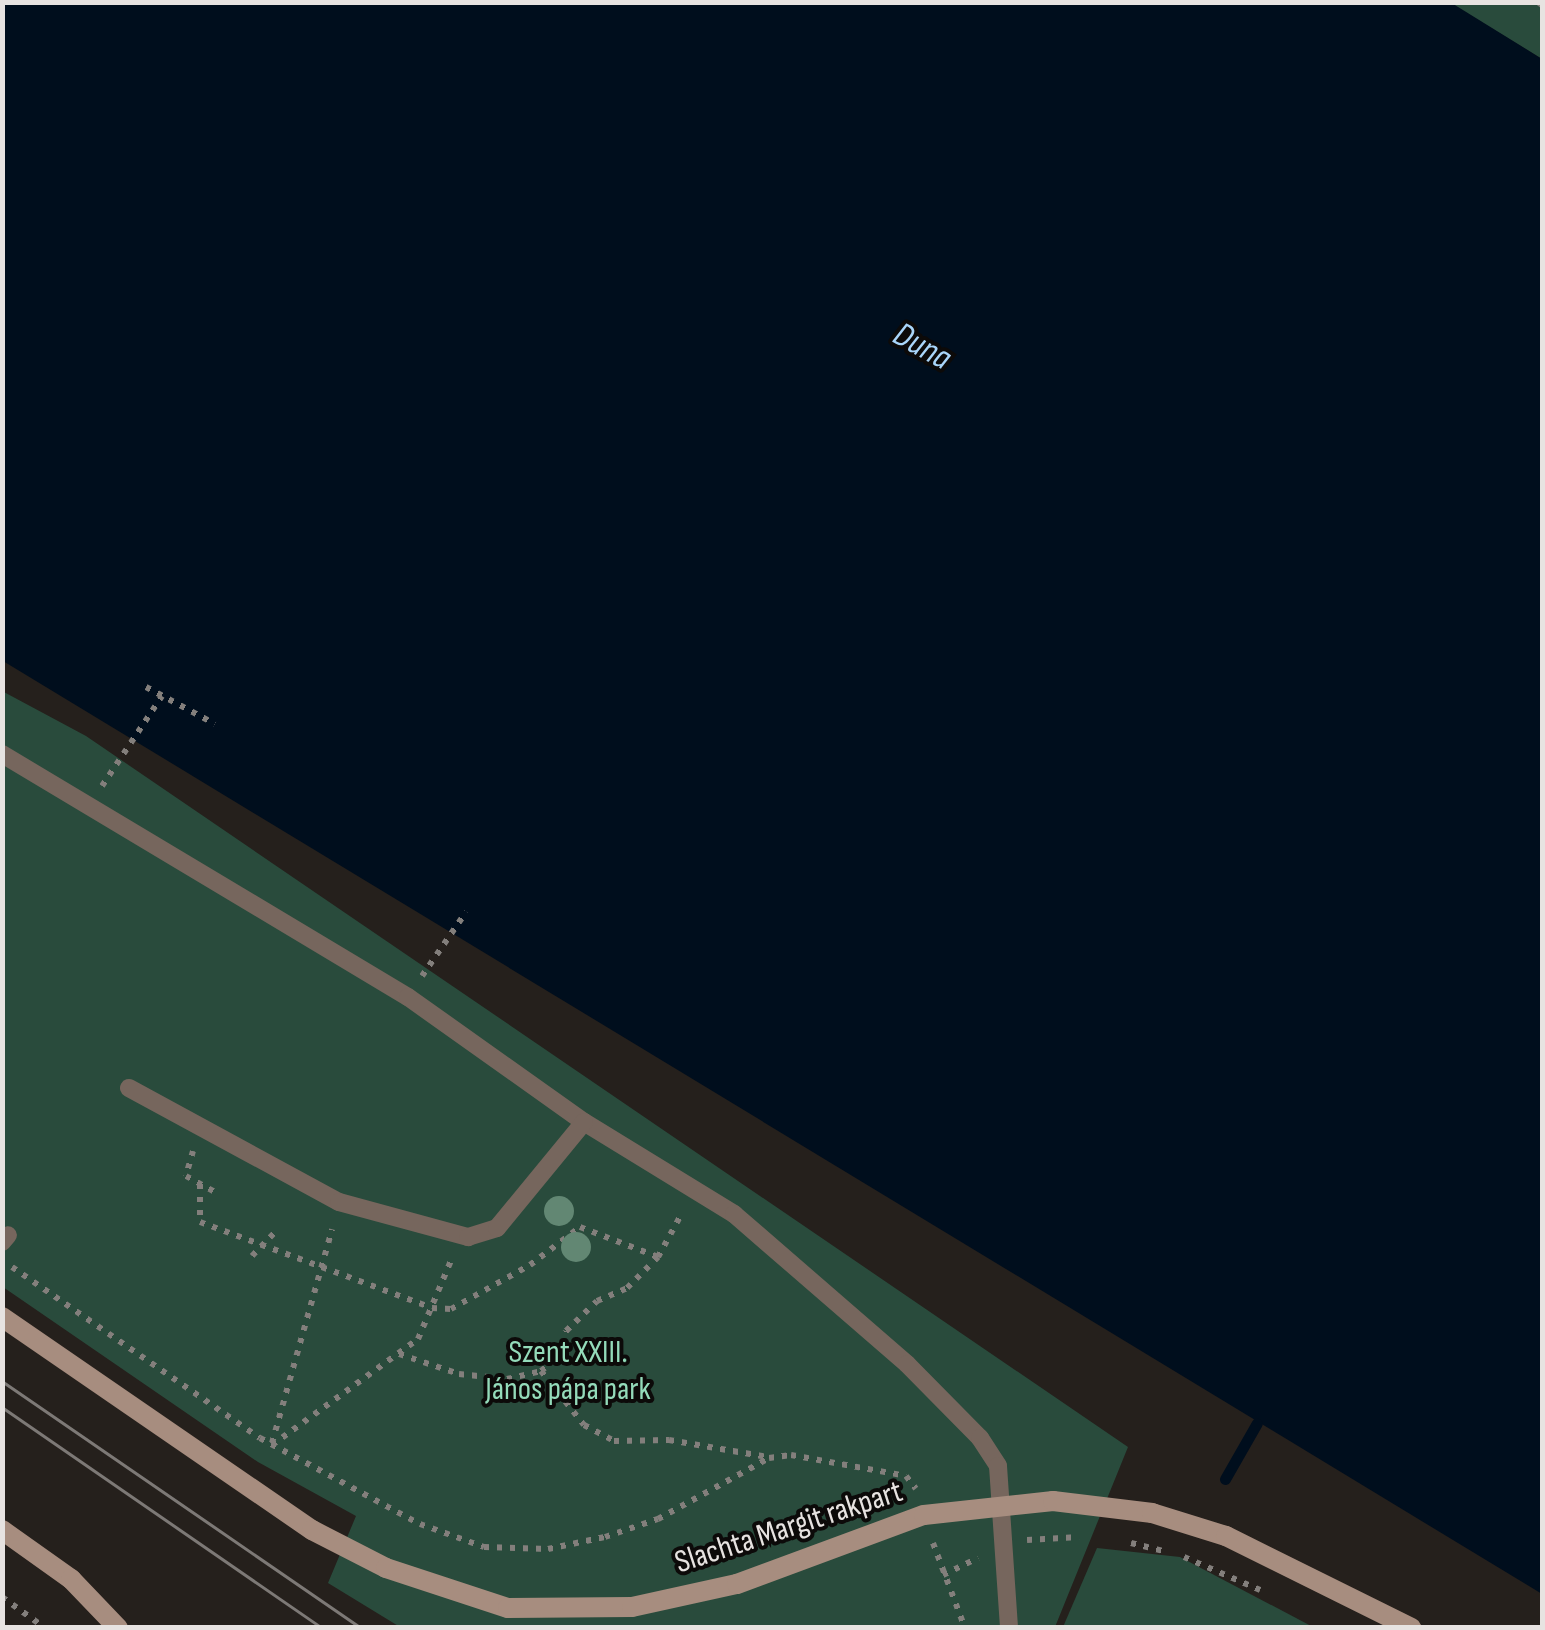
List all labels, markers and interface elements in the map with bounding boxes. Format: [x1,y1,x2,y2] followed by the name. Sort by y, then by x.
[886,314,958,380] water label: Duna
[485,1335,651,1410] park label: Szent XXIII. János pápa park
[670,1473,908,1583] street label: Slachta Margit rakpart

